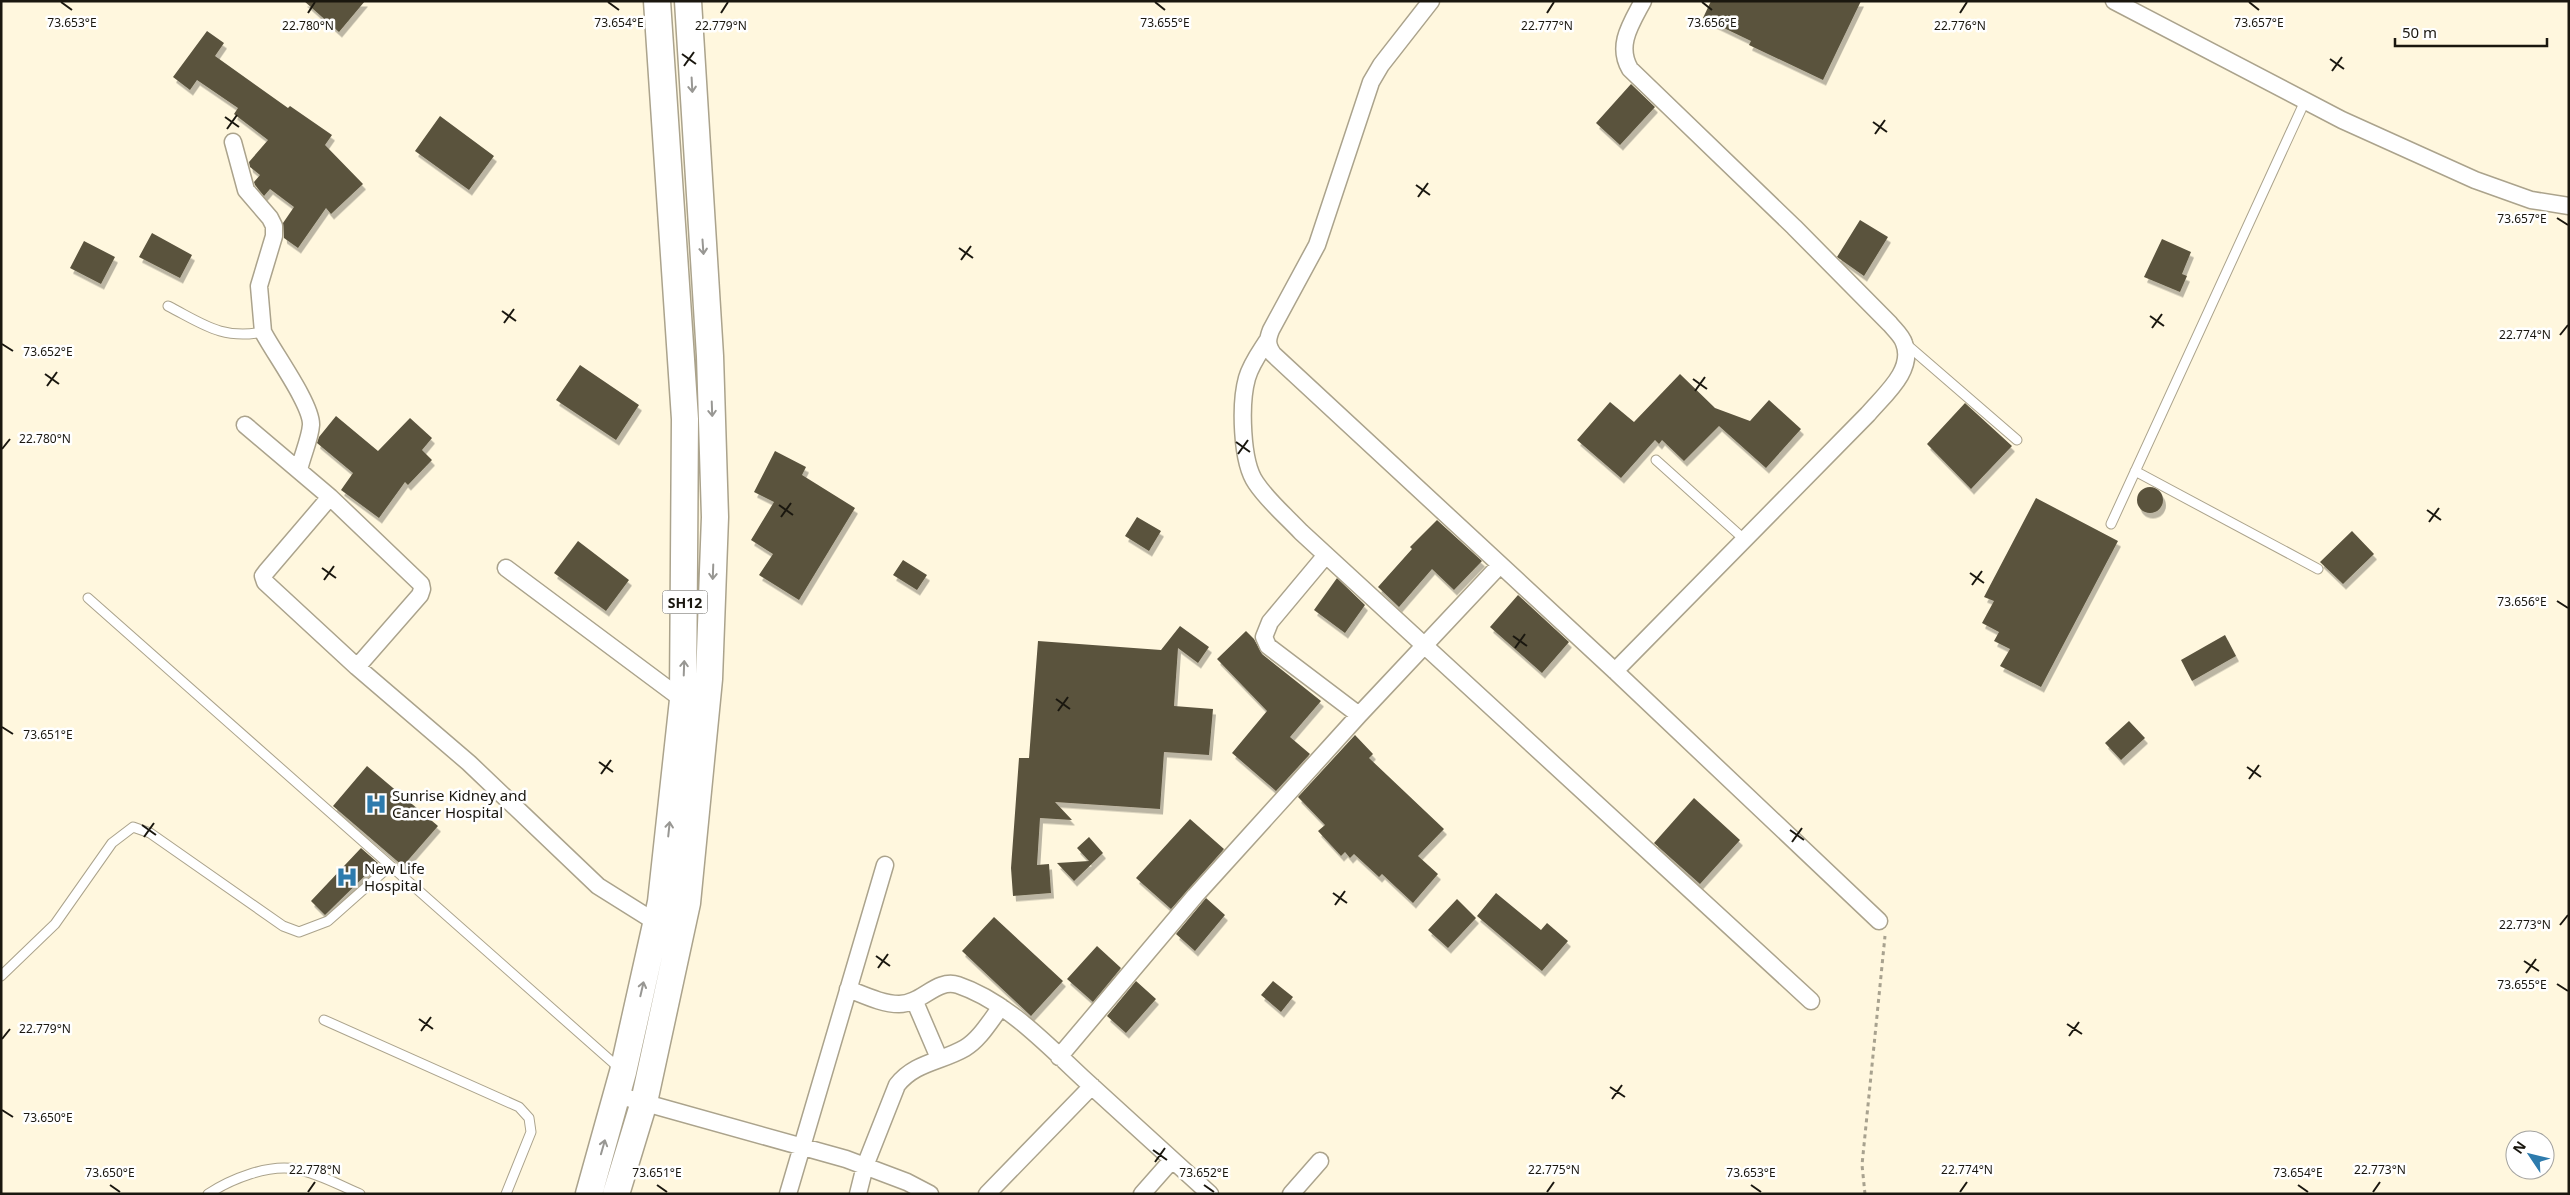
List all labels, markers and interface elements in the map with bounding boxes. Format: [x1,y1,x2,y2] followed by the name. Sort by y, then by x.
[47,14,97,31] text: 73.653°E
[594,14,644,31] text: 73.654°E
[1140,14,1190,31] text: 73.655°E
[1687,14,1737,31] text: 73.656°E
[2234,14,2284,31] text: 73.657°E
[2395,15,2548,47] scale bar
[282,17,334,34] text: 22.780°N
[695,17,747,34] text: 22.779°N
[1521,17,1573,34] text: 22.777°N
[1934,17,1986,34] text: 22.776°N
[2402,22,2437,42] text: 50 m
[688,77,697,93] one-way arrow
[2497,210,2547,227] text: 73.657°E
[698,239,707,255] one-way arrow
[2499,326,2551,343] text: 22.774°N
[23,343,73,360] text: 73.652°E
[707,401,716,417] one-way arrow
[19,430,71,447] text: 22.780°N
[708,563,718,579] one-way arrow
[662,590,708,614] road number: SH12
[2497,593,2547,610] text: 73.656°E
[679,660,689,676] one-way arrow
[23,726,73,743] text: 73.651°E
[392,785,527,822] place label: Sunrise Kidney and Cancer Hospital
[363,791,389,817] hospital icon: Sunrise Kidney and Cancer Hospital
[664,822,674,838] one-way arrow
[364,858,425,895] place label: New Life Hospital
[334,864,360,890] hospital icon: New Life Hospital
[2499,916,2551,933] text: 22.773°N
[2497,976,2547,993] text: 73.655°E
[638,982,647,998] one-way arrow
[19,1020,71,1037] text: 22.779°N
[23,1109,73,1126] text: 73.650°E
[2505,1130,2555,1180] north arrow
[2508,1137,2530,1157] text: N
[598,1139,608,1155] one-way arrow
[289,1161,341,1178] text: 22.778°N
[1528,1161,1580,1178] text: 22.775°N
[1941,1161,1993,1178] text: 22.774°N
[2354,1161,2406,1178] text: 22.773°N
[85,1164,135,1181] text: 73.650°E
[632,1164,682,1181] text: 73.651°E
[1179,1164,1229,1181] text: 73.652°E
[1726,1164,1776,1181] text: 73.653°E
[2273,1164,2323,1181] text: 73.654°E

